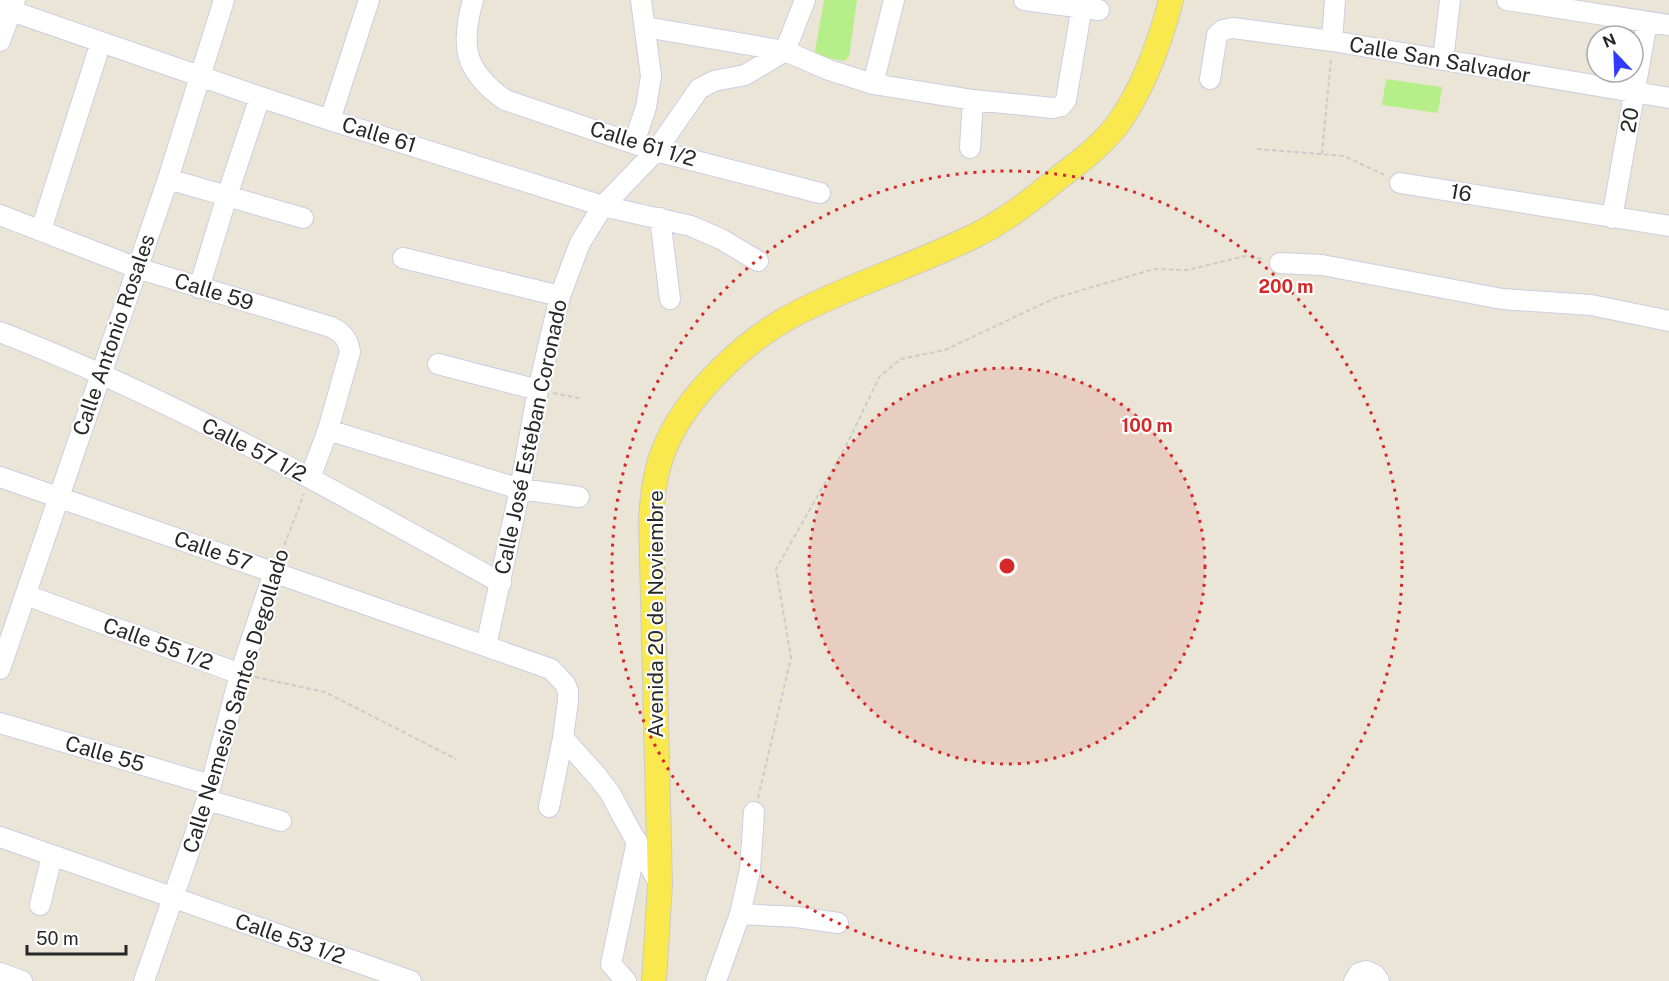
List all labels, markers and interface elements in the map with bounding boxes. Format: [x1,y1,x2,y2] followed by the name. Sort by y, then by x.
[1585,24,1645,84] north arrow
[1600,29,1619,52] text: N
[1347,31,1533,88] street label: Calle San Salvador
[1615,105,1644,135] street label: 20
[339,111,419,158] street label: Calle 61
[587,116,699,172] street label: Calle 61 1/2
[1448,178,1474,207] street label: 16
[67,231,160,439] street label: Calle Antonio Rosales
[172,268,257,315] street label: Calle 59
[1259,276,1313,297] text: 200 m
[489,297,572,577] street label: Calle José Esteban Coronado
[198,412,311,487] street label: Calle 57 1/2
[1121,415,1173,436] text: 100 m
[643,490,668,738] street label: Avenida 20 de Noviembre
[171,526,255,575] street label: Calle 57
[177,546,294,856] street label: Calle Nemesio Santos Degollado
[997,556,1017,576] centre of rings
[100,612,217,675] street label: Calle 55 1/2
[62,730,148,777] street label: Calle 55
[232,908,349,969] street label: Calle 53 1/2
[27,918,126,956] scale bar
[36,928,79,949] text: 50 m

